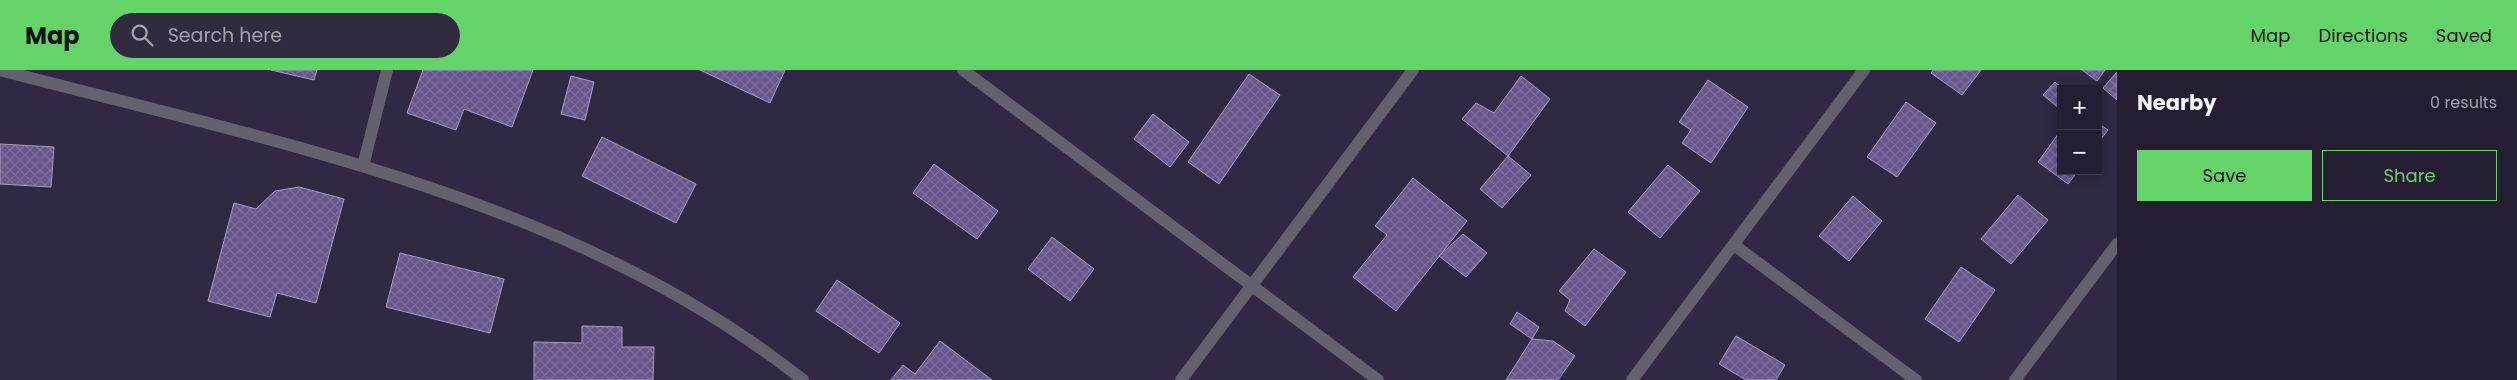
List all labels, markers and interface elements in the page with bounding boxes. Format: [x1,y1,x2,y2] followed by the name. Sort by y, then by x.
[110,13,460,58] search box
[25,19,80,52] text: Map
[128,21,156,49] icon: search
[168,22,282,49] text: Search here
[2251,23,2290,48] text: Map
[2318,23,2408,48] text: Directions
[2436,23,2492,48] text: Saved
[2057,85,2102,175] map controls
[2057,85,2102,130] button: +
[2137,88,2217,117] text: Nearby
[2430,91,2497,114] text: 0 results
[2057,130,2102,175] button: −
[2137,150,2312,201] button: Save
[2322,150,2497,201] button: Share

